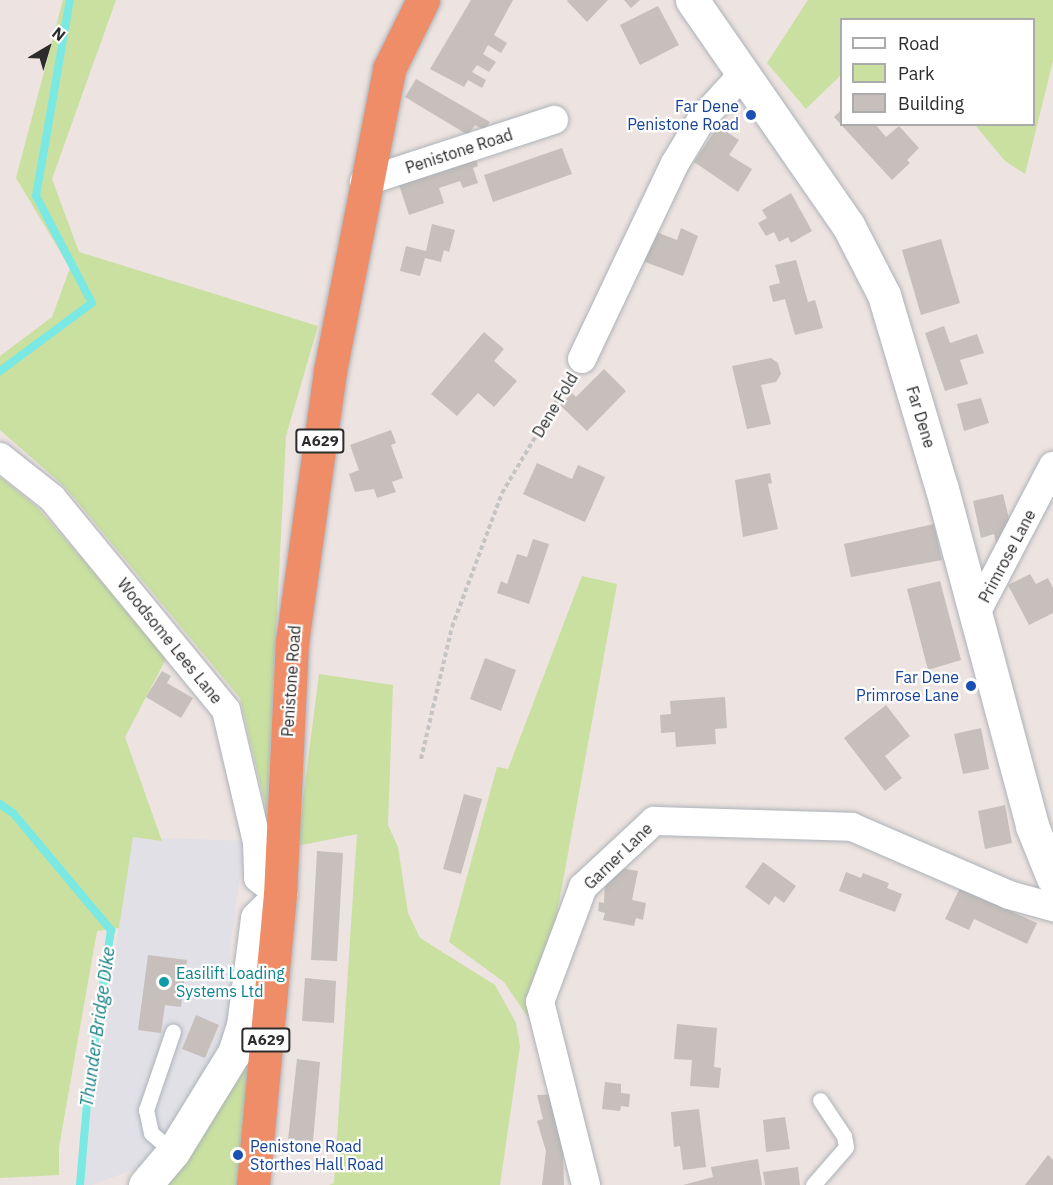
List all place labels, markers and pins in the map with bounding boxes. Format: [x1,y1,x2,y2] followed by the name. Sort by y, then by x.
[627,96,739,134] place label: Far Dene Penistone Road
[744,108,758,122] marker: Far Dene Penistone Road
[856,667,959,705] place label: Far Dene Primrose Lane
[964,679,978,693] marker: Far Dene Primrose Lane
[176,963,285,1001] place label: Easilift Loading Systems Ltd
[157,975,171,989] marker: Easilift Loading Systems Ltd
[250,1136,384,1174] place label: Penistone Road Storthes Hall Road
[231,1148,245,1162] marker: Penistone Road Storthes Hall Road

